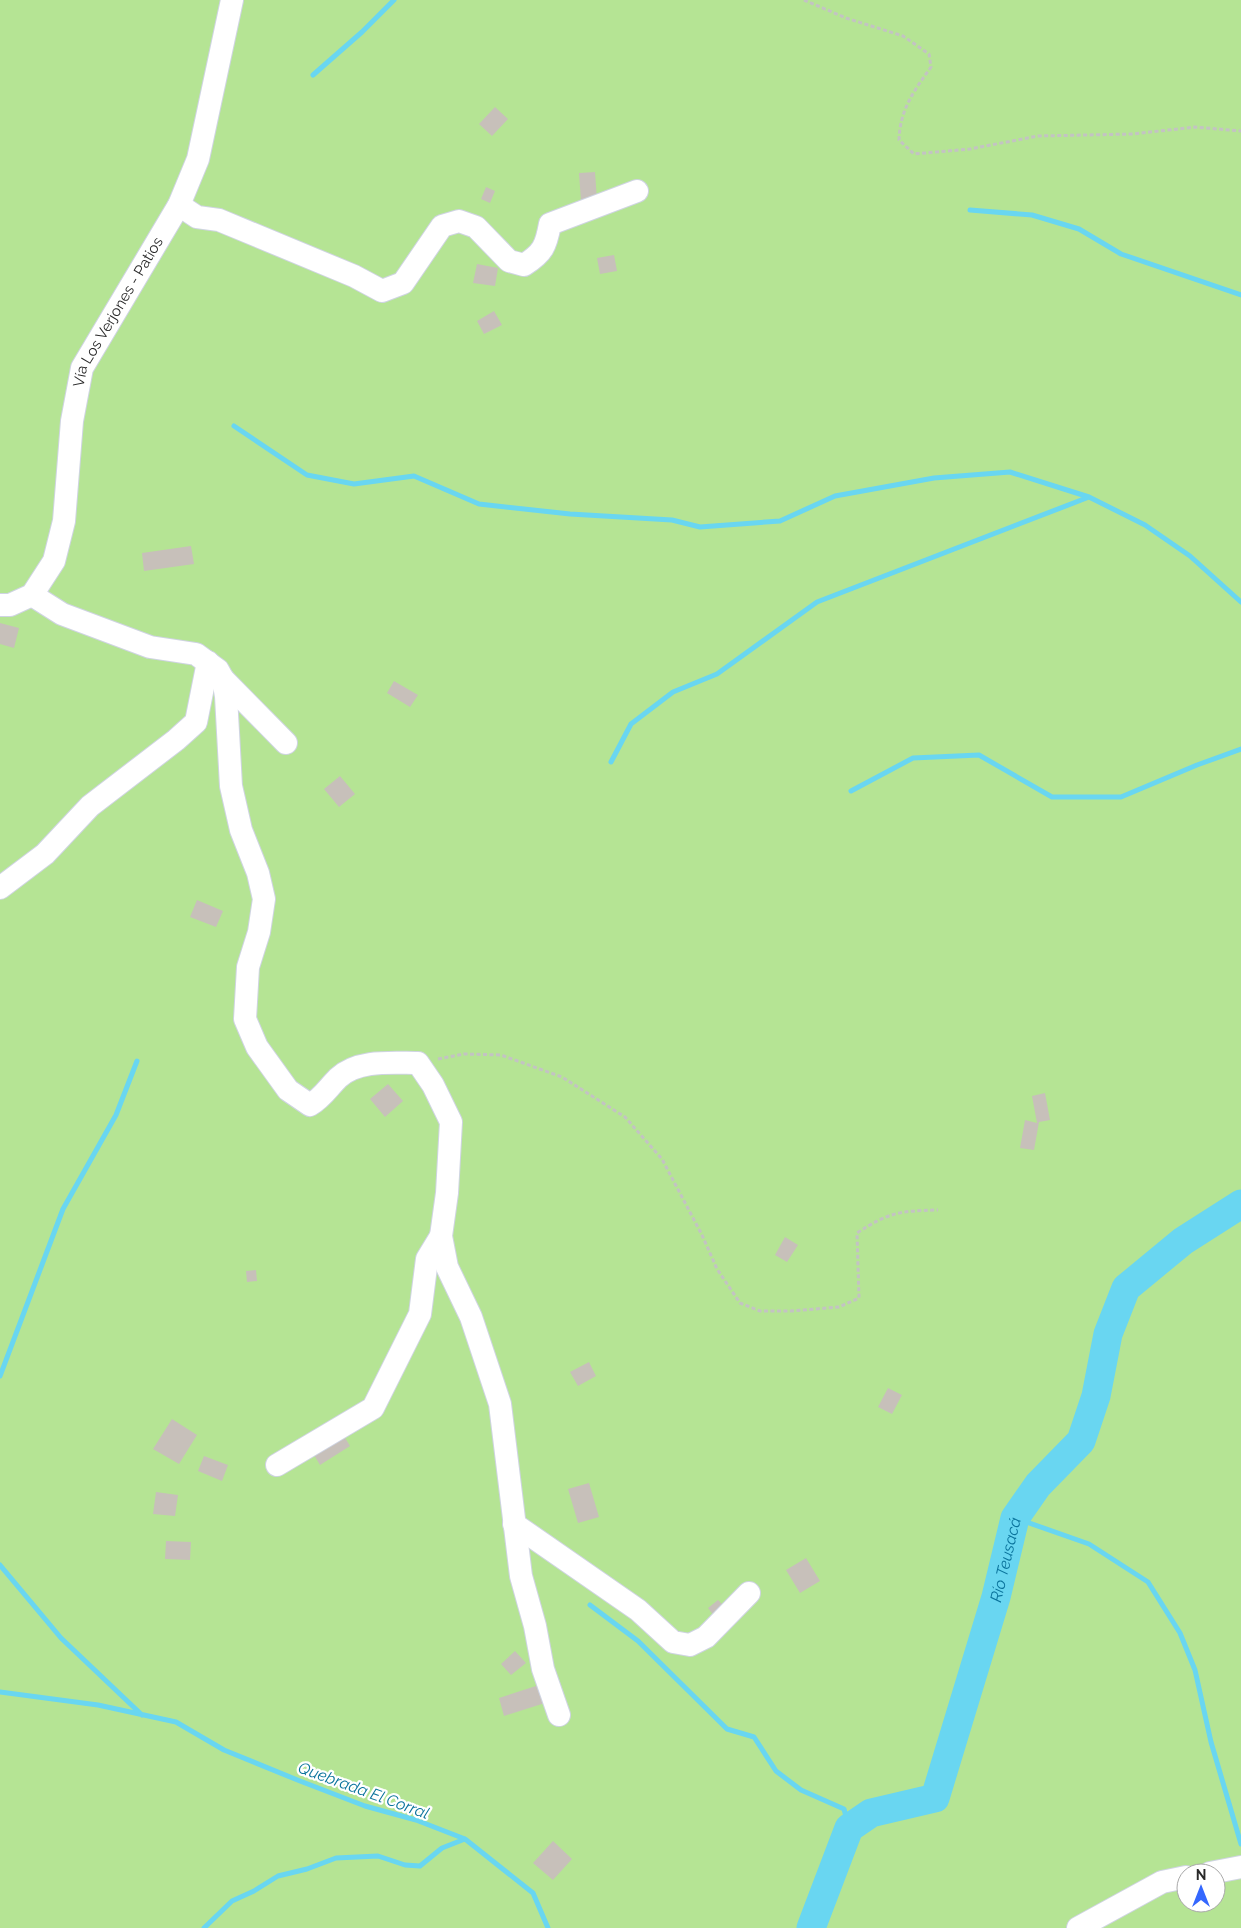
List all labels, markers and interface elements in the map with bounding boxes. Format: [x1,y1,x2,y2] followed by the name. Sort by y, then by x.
[70,234,167,388] street label: Vía Los Verjones - Patios
[986,1515,1025,1604] water label: Río Teusacá
[296,1758,432,1823] water label: Quebrada El Corral
[1176,1863,1226,1913] north arrow
[1196,1867,1206,1883] text: N

